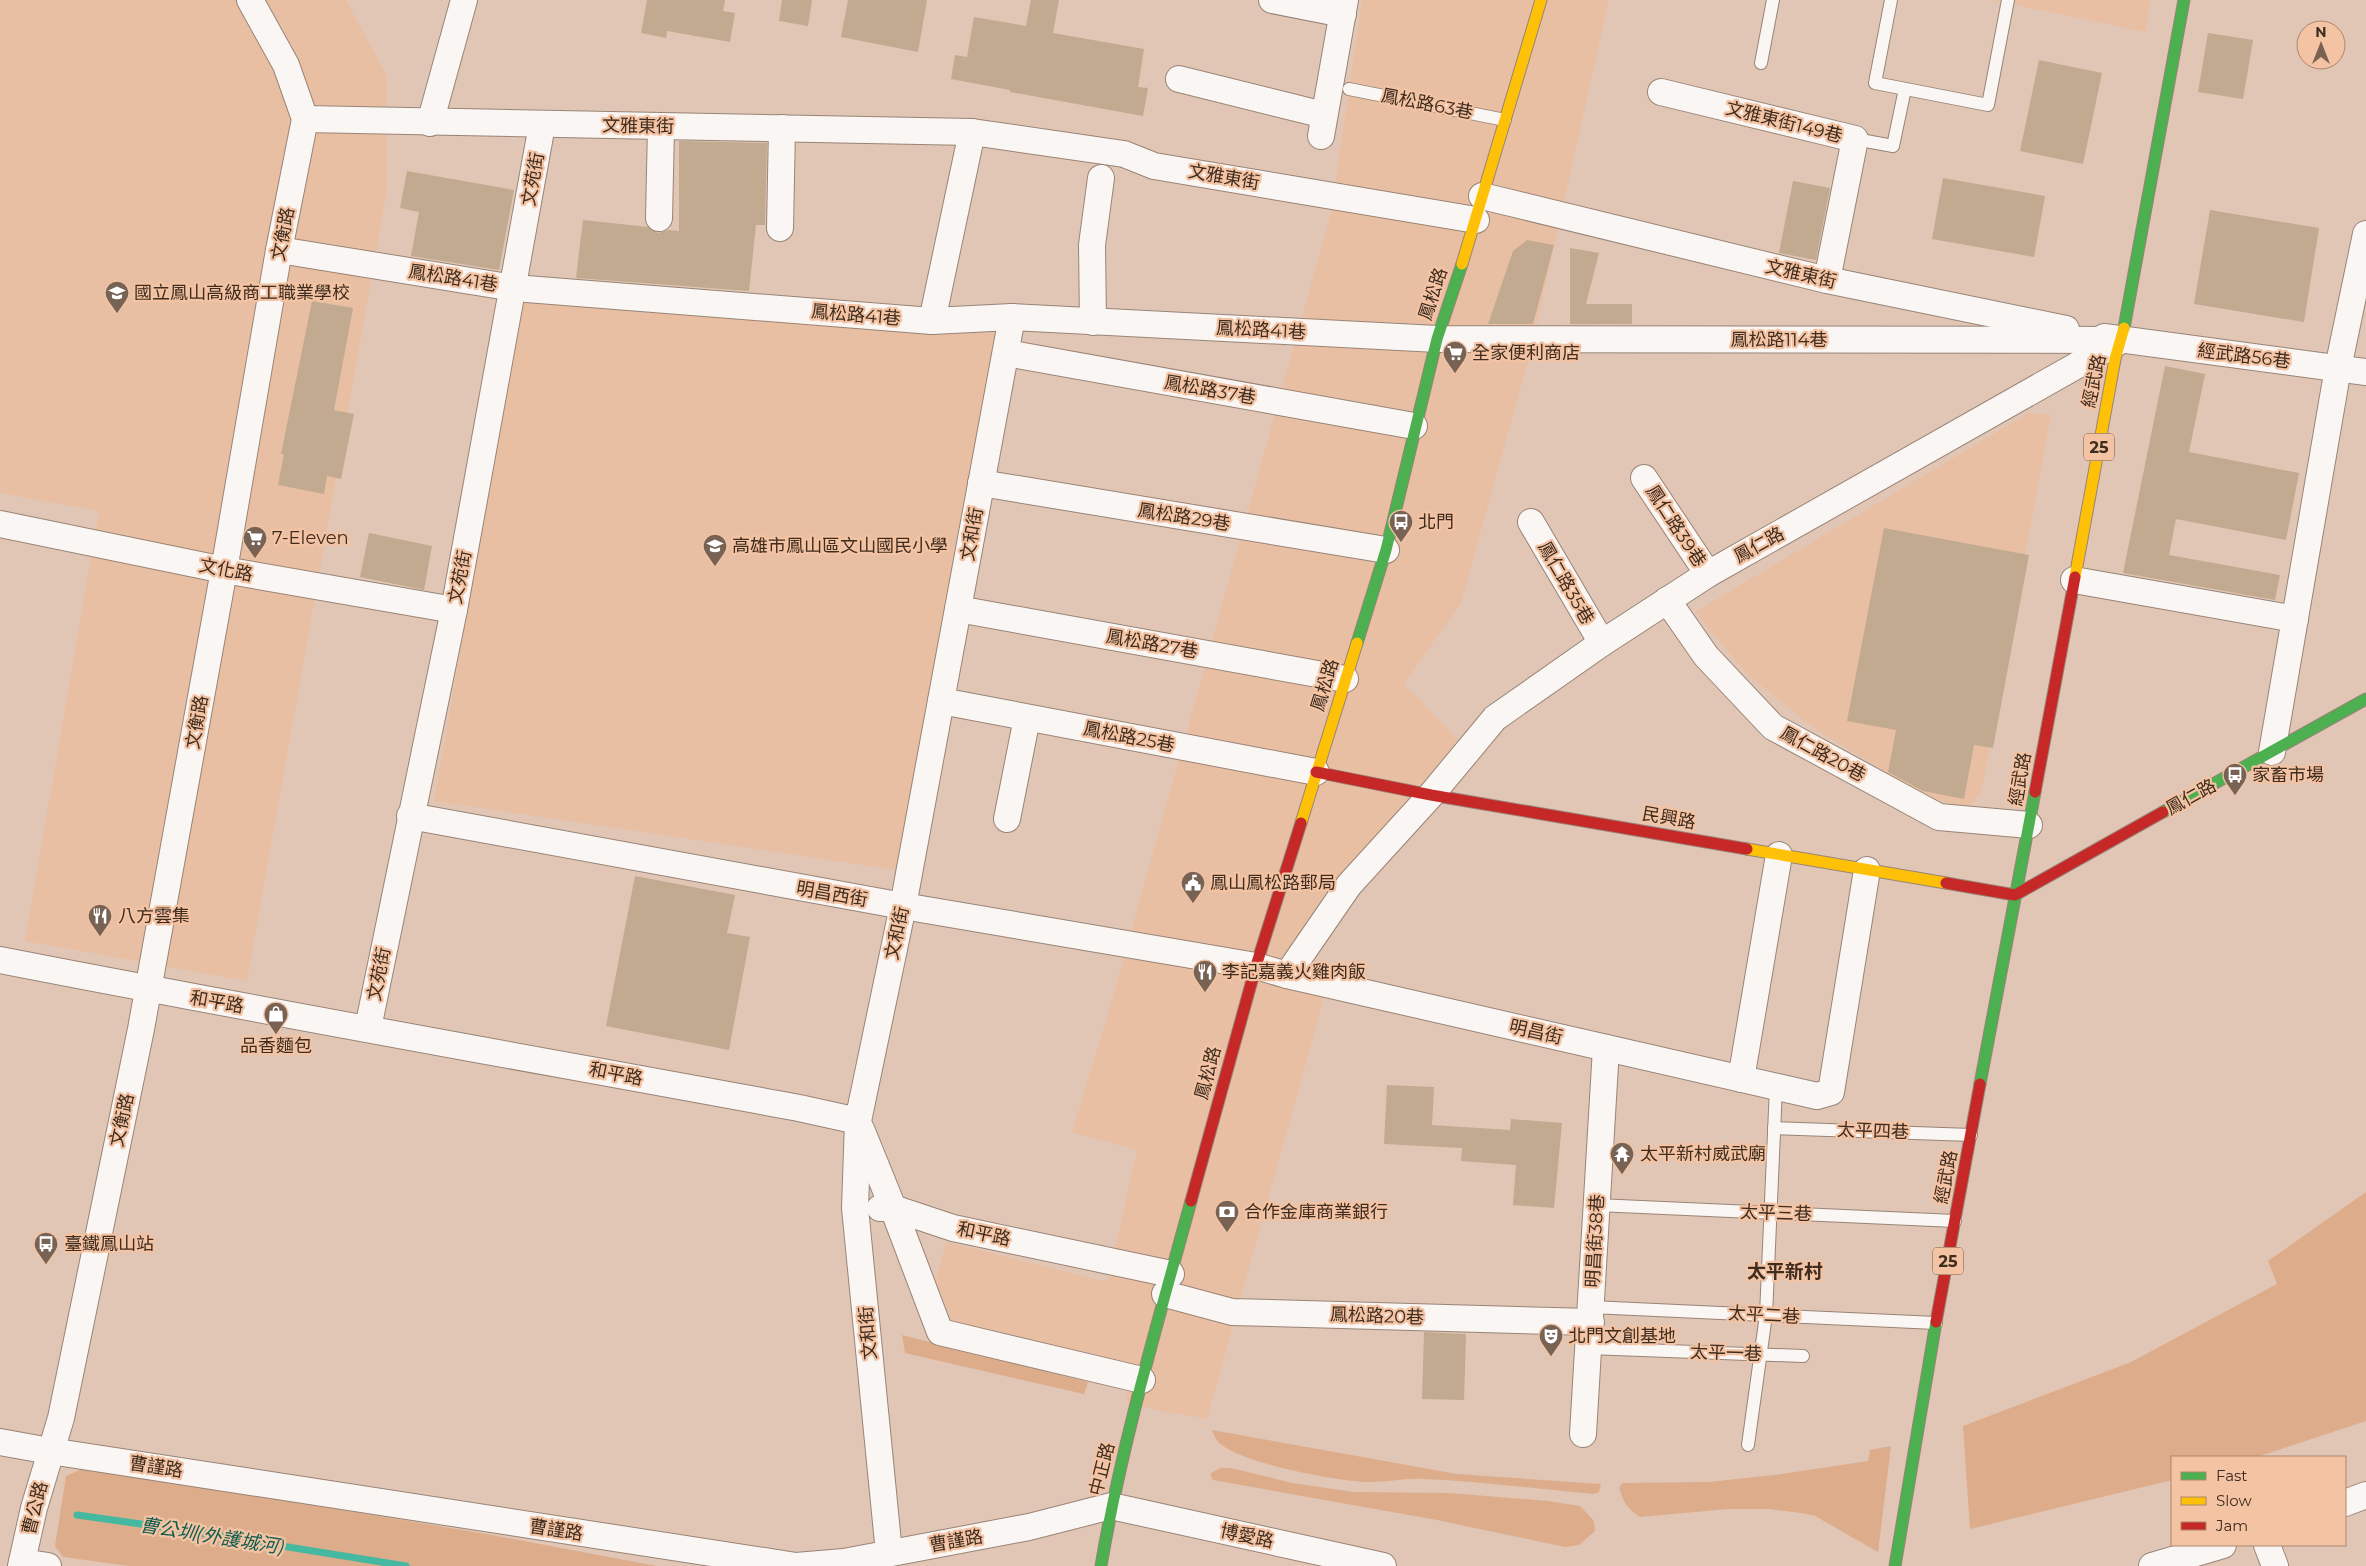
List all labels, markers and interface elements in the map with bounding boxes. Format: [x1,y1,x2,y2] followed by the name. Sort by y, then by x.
[2296,20,2346,70] north arrow
[2315,23,2327,41] text: N
[1379,84,1475,124] street label: 鳳松路63巷
[1724,97,1844,147] street label: 文雅東街149巷
[602,114,674,138] street label: 文雅東街
[517,151,549,207] street label: 文苑街
[1187,160,1261,194] street label: 文雅東街
[267,205,299,263] street label: 文衡路
[1763,255,1839,293] street label: 文雅東街
[407,260,499,296] street label: 鳳松路41巷
[1414,265,1452,323] street label: 鳳松路
[104,280,130,314] school or university icon: 國立鳳山高級商工職業學校
[134,282,350,304] place label: 國立鳳山高級商工職業學校
[810,300,902,330] street label: 鳳松路41巷
[1216,317,1306,343] street label: 鳳松路41巷
[1731,329,1827,351] street label: 鳳松路114巷
[2196,339,2292,373] street label: 經武路56巷
[1442,340,1468,374] supermarket icon: 全家便利商店
[1472,342,1580,364] place label: 全家便利商店
[2078,352,2110,410] street label: 經武路
[1163,371,1257,409] street label: 鳳松路37巷
[2084,434,2114,461] road number: 25
[1641,481,1711,571] street label: 鳳仁路39巷
[1136,499,1232,535] street label: 鳳松路29巷
[956,506,988,562] street label: 文和街
[1388,509,1414,543] bus stop icon: 北門
[1418,511,1454,533] place label: 北門
[1730,522,1788,568] street label: 鳳仁路
[242,525,268,559] supermarket icon: 7-Eleven
[272,527,349,549] place label: 7-Eleven
[702,533,728,567] school or university icon: 高雄市鳳山區文山國民小學
[732,535,948,557] place label: 高雄市鳳山區文山國民小學
[1533,538,1599,628] street label: 鳳仁路35巷
[444,548,476,606] street label: 文苑街
[197,554,255,586] street label: 文化路
[1104,625,1200,663] street label: 鳳松路27巷
[1307,656,1343,714] street label: 鳳松路
[181,694,213,750] street label: 文衡路
[1082,717,1176,757] street label: 鳳松路25巷
[1777,722,1869,786] street label: 鳳仁路20巷
[2004,751,2036,807] street label: 經武路
[2222,762,2248,796] bus stop icon: 家畜市場
[2252,764,2324,786] place label: 家畜市場
[2162,774,2220,820] street label: 鳳仁路
[1641,802,1697,834] street label: 民興路
[1180,870,1206,904] public building icon: 鳳山鳳松路郵局
[1210,872,1336,894] place label: 鳳山鳳松路郵局
[795,877,869,911] street label: 明昌西街
[87,903,113,937] restaurant icon: 八方雲集
[881,904,913,962] street label: 文和街
[118,905,190,927] place label: 八方雲集
[363,945,395,1003] street label: 文苑街
[1192,959,1218,993] restaurant icon: 李記嘉義火雞肉飯
[1222,961,1366,983] place label: 李記嘉義火雞肉飯
[189,986,245,1018] street label: 和平路
[263,1001,289,1035] shop icon: 品香麵包
[1507,1015,1565,1049] street label: 明昌街
[240,1035,312,1057] place label: 品香麵包
[1190,1044,1226,1102] street label: 鳳松路
[587,1058,645,1090] street label: 和平路
[106,1091,138,1149] street label: 文衡路
[1837,1119,1909,1143] street label: 太平四巷
[1609,1141,1635,1175] temple icon: 太平新村威武廟
[1640,1143,1766,1165] place label: 太平新村威武廟
[1930,1148,1962,1206] street label: 經武路
[1582,1194,1608,1288] street label: 明昌街38巷
[1214,1199,1240,1233] bank icon: 合作金庫商業銀行
[1244,1201,1388,1223] place label: 合作金庫商業銀行
[1740,1201,1812,1225] street label: 太平三巷
[955,1218,1013,1250] street label: 和平路
[33,1231,59,1265] bus stop icon: 臺鐵鳳山站
[64,1233,154,1255] place label: 臺鐵鳳山站
[1933,1248,1963,1274] road number: 25
[1747,1260,1823,1283] district label: 太平新村
[1727,1302,1801,1328] street label: 太平二巷
[1330,1303,1424,1329] street label: 鳳松路20巷
[855,1305,881,1361] street label: 文和街
[1538,1323,1564,1357] theatre icon: 北門文創基地
[1568,1325,1676,1347] place label: 北門文創基地
[1690,1341,1762,1365] street label: 太平一巷
[1085,1440,1119,1498] street label: 中正路
[128,1452,184,1482] street label: 曹謹路
[2171,1456,2346,1546] legend
[2216,1466,2247,1485] text: Fast
[18,1479,52,1537] street label: 曹公路
[2216,1491,2252,1510] text: Slow
[138,1513,286,1559] water label: 曹公圳(外護城河)
[528,1515,584,1545] street label: 曹謹路
[2215,1516,2248,1535] text: Jam
[1218,1520,1276,1552] street label: 博愛路
[928,1525,984,1557] street label: 曹謹路

